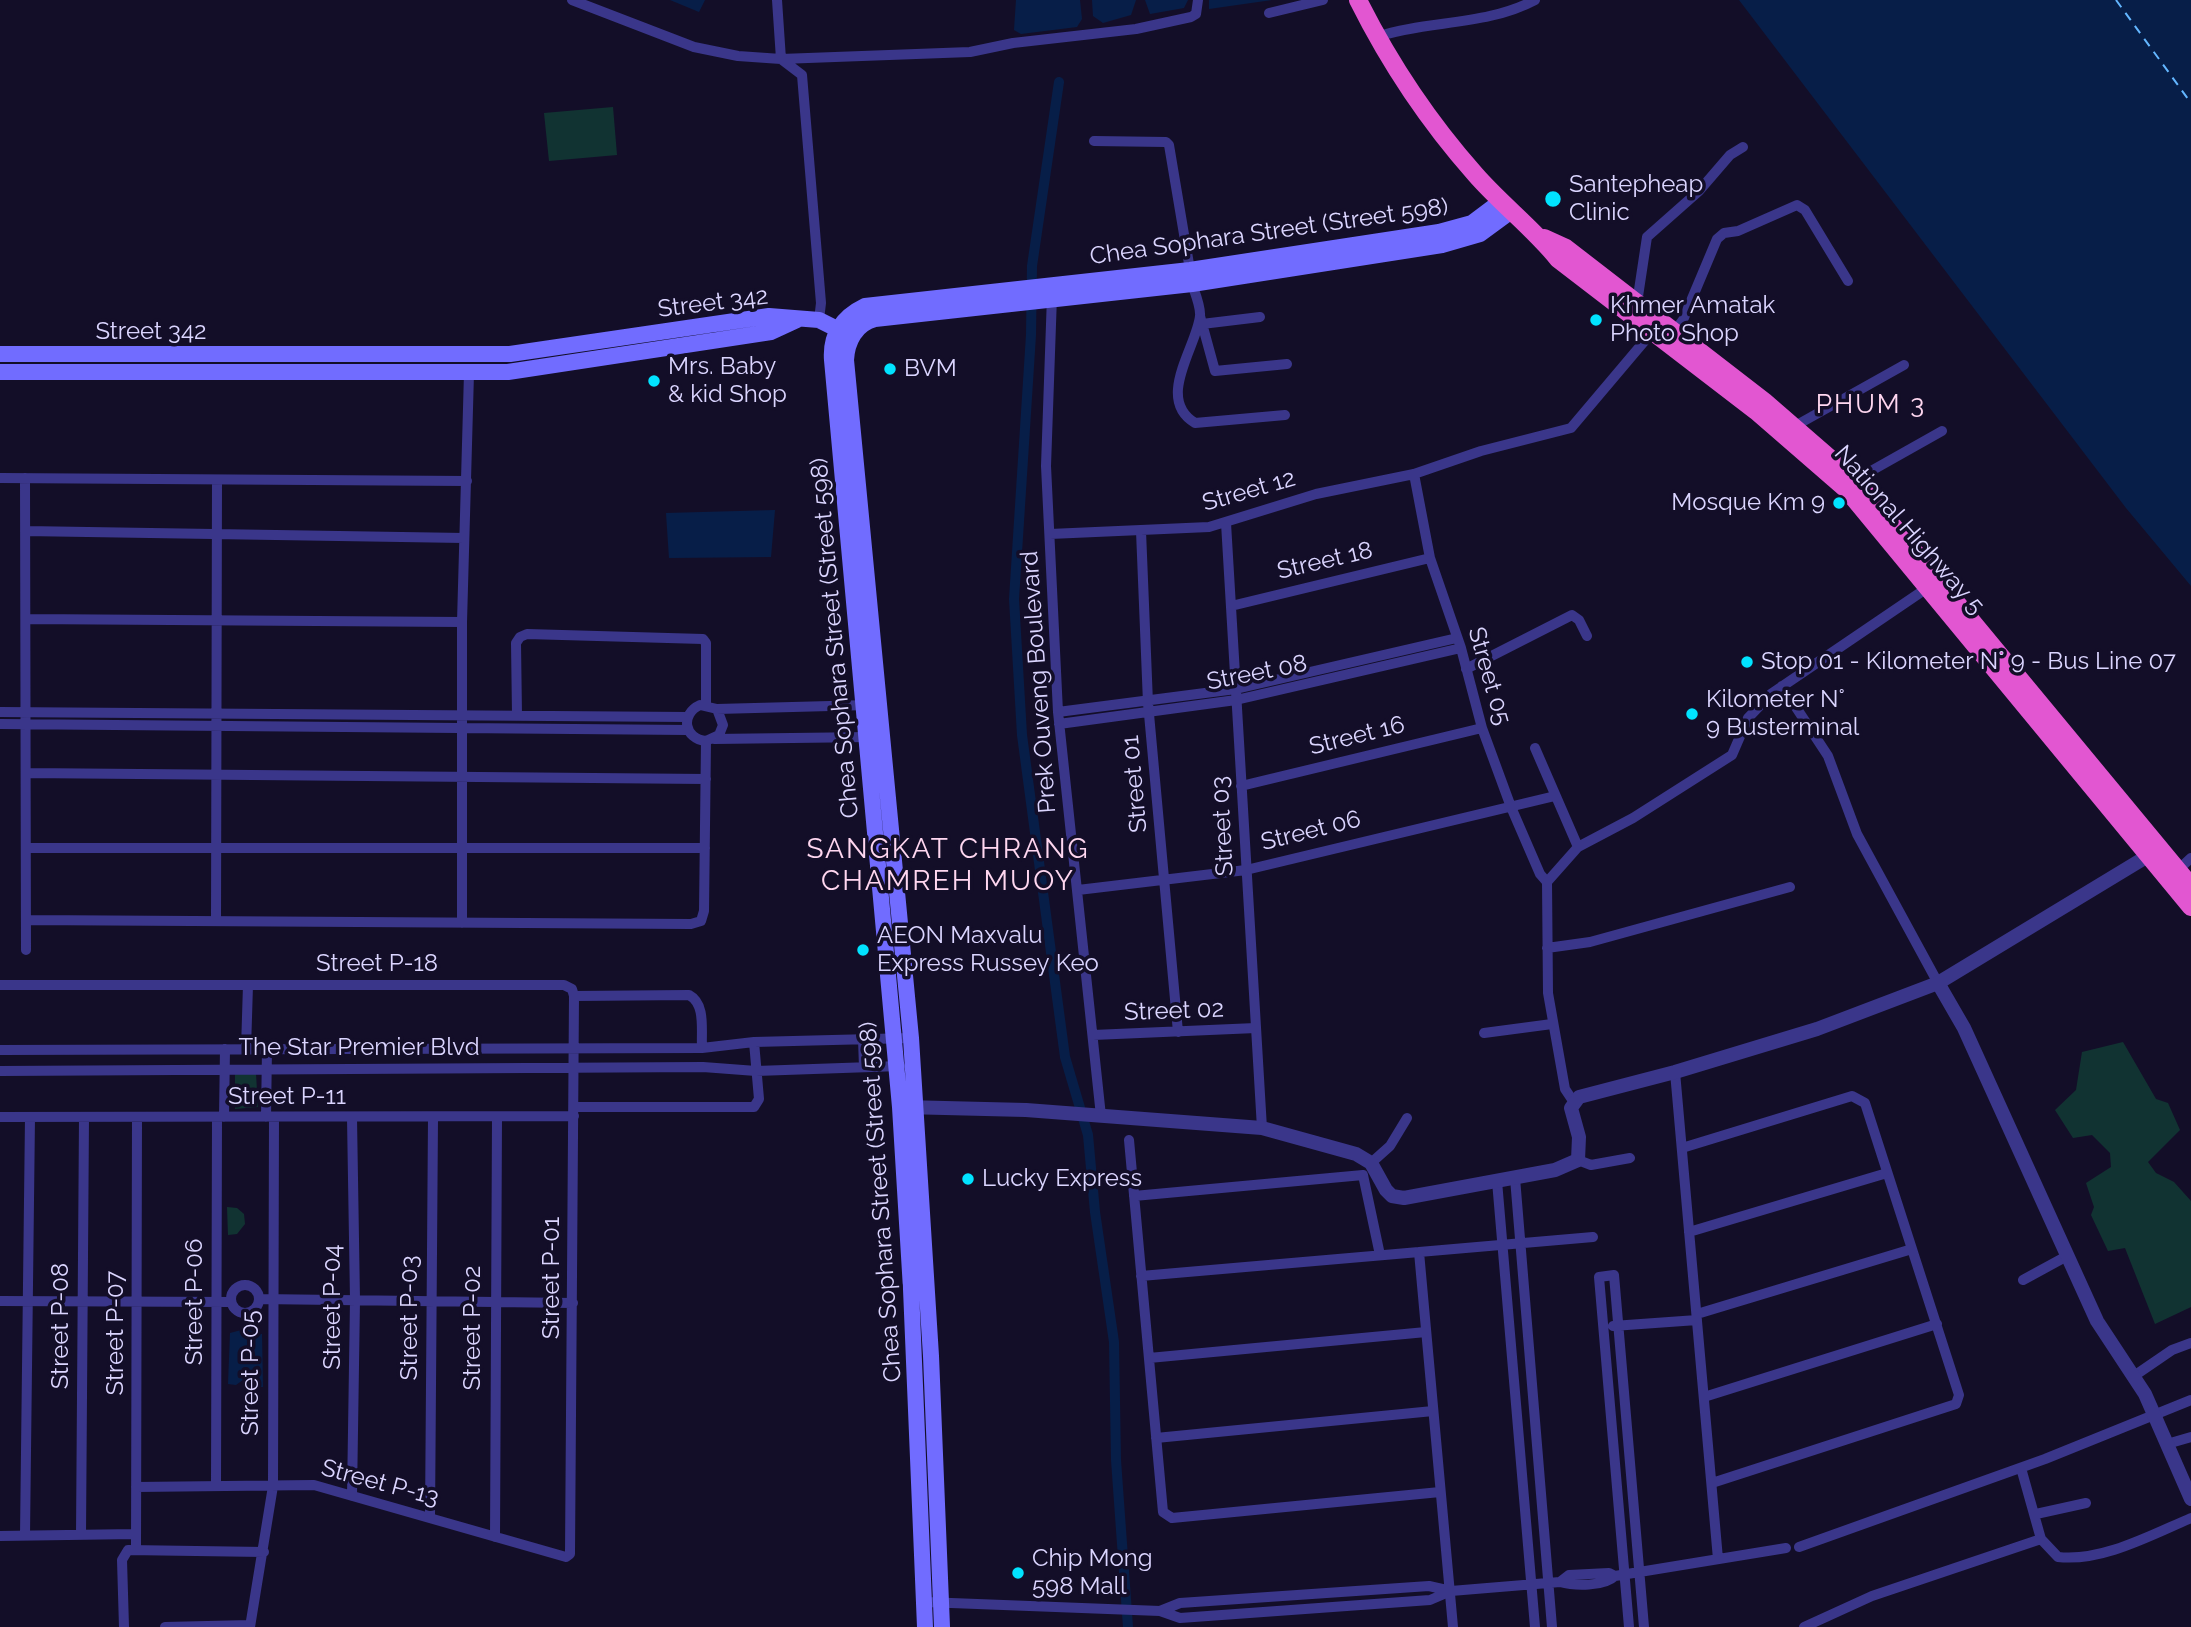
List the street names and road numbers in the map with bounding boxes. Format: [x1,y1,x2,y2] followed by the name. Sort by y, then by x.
[1088,193,1450,271] street label: Chea Sophara Street (Street 598)
[656,282,770,324] street label: Street 342
[95,318,207,346] street label: Street 342
[1828,440,1990,620] street label: National Highway 5
[805,457,865,819] street label: Chea Sophara Street (Street 598)
[1199,464,1299,518] street label: Street 12
[1274,536,1376,586] street label: Street 18
[1015,550,1063,814] street label: Prek Ouveng Boulevard
[1461,624,1517,728] street label: Street 05
[1204,649,1310,697] street label: Street 08
[1306,710,1408,762] street label: Street 16
[1116,734,1154,834] street label: Street 01
[1206,775,1240,877] street label: Street 03
[1258,805,1364,857] street label: Street 06
[316,950,438,978] street label: Street P-18
[1124,995,1224,1027] street label: Street 02
[854,1021,908,1383] street label: Chea Sophara Street (Street 598)
[238,1034,480,1062] street label: The Star Premier Blvd
[228,1083,346,1111] street label: Street P-11
[538,1217,566,1339] street label: Street P-01
[181,1239,209,1365] street label: Street P-06
[319,1244,347,1370] street label: Street P-04
[396,1255,424,1381] street label: Street P-03
[47,1263,75,1389] street label: Street P-08
[459,1266,487,1390] street label: Street P-02
[102,1271,130,1395] street label: Street P-07
[237,1310,265,1436] street label: Street P-05
[318,1453,442,1513] street label: Street P-13

